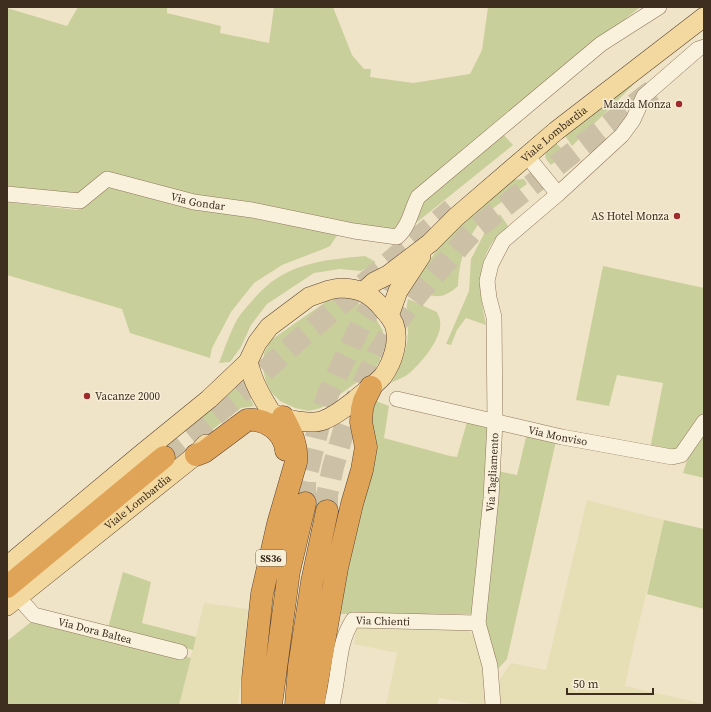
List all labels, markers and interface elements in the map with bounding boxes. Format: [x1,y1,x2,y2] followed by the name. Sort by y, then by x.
[603,97,671,112] place label: Mazda Monza
[674,99,684,109] marker: Mazda Monza
[518,102,591,166] street label: Viale Lombardia
[169,189,226,214] street label: Via Gondar
[591,209,669,224] place label: AS Hotel Monza
[672,211,682,221] marker: AS Hotel Monza
[95,389,160,404] place label: Vacanze 2000
[82,391,92,401] marker: Vacanze 2000
[527,422,589,449] street label: Via Monviso
[483,432,502,513] street label: Via Tagliamento
[101,471,175,533] street label: Viale Lombardia
[256,550,286,566] road number: SS36
[355,613,410,629] street label: Via Chienti
[56,614,134,648] street label: Via Dora Baltea
[567,670,653,696] scale bar
[573,676,599,692] text: 50 m

